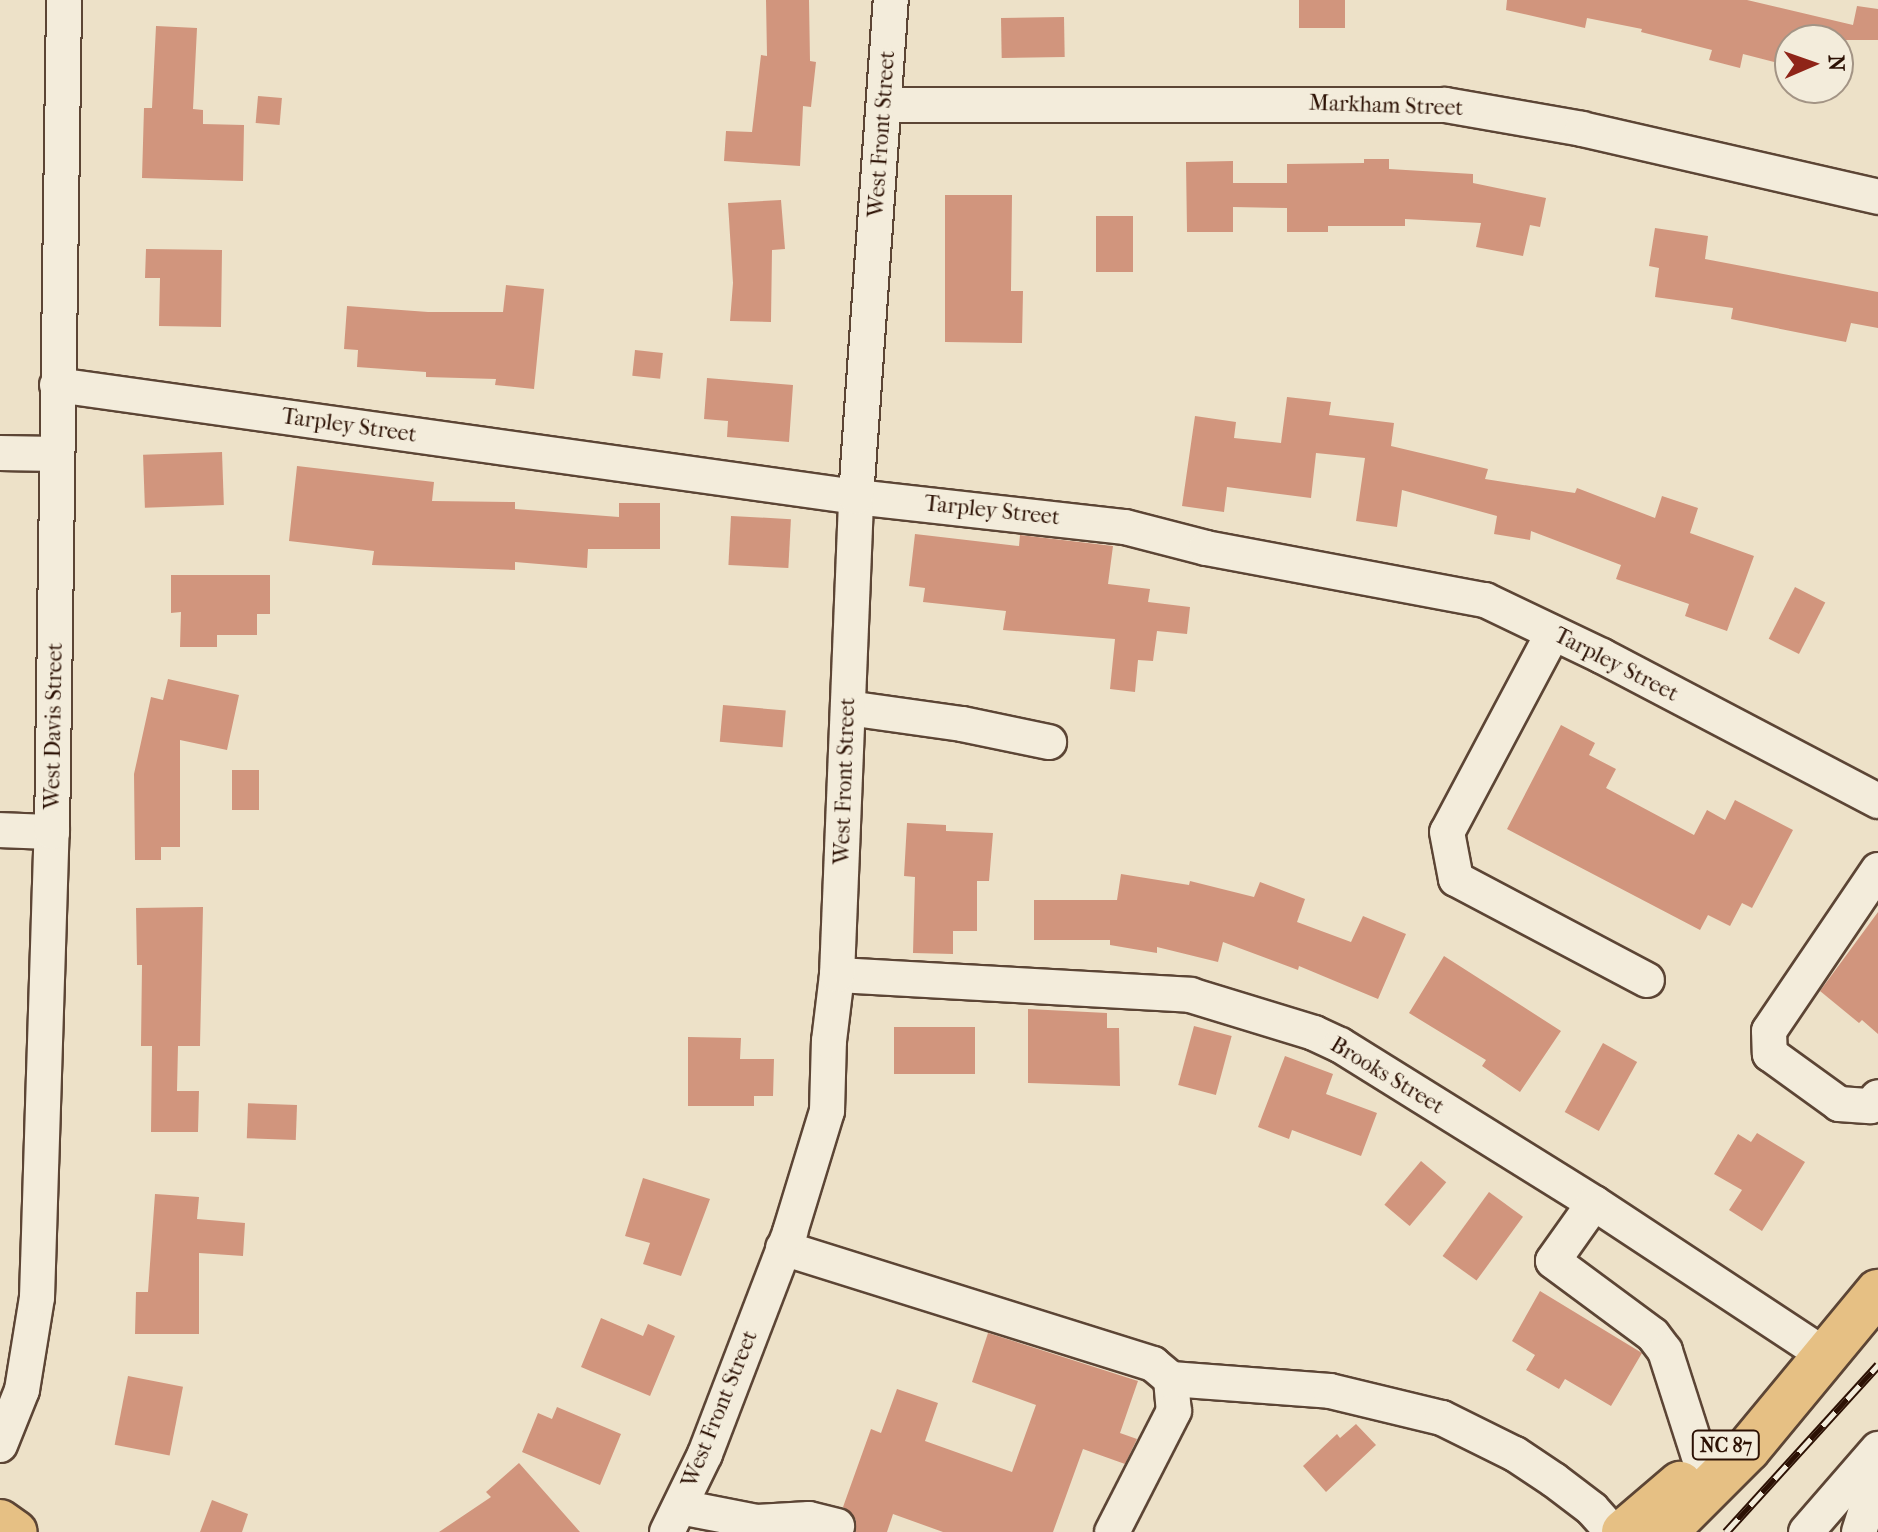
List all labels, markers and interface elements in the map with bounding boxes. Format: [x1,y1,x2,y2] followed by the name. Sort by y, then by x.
[1774,24,1854,104] north arrow
[863,50,901,218] street label: West Front Street
[1823,54,1849,72] text: N
[1308,90,1464,122] street label: Markham Street
[280,403,418,449] street label: Tarpley Street
[923,491,1061,531] street label: Tarpley Street
[1550,622,1682,708] street label: Tarpley Street
[39,642,69,810] street label: West Davis Street
[829,697,861,865] street label: West Front Street
[1325,1032,1449,1120] street label: Brooks Street
[676,1327,764,1491] street label: West Front Street
[1690,1429,1762,1461] road number: NC 87

